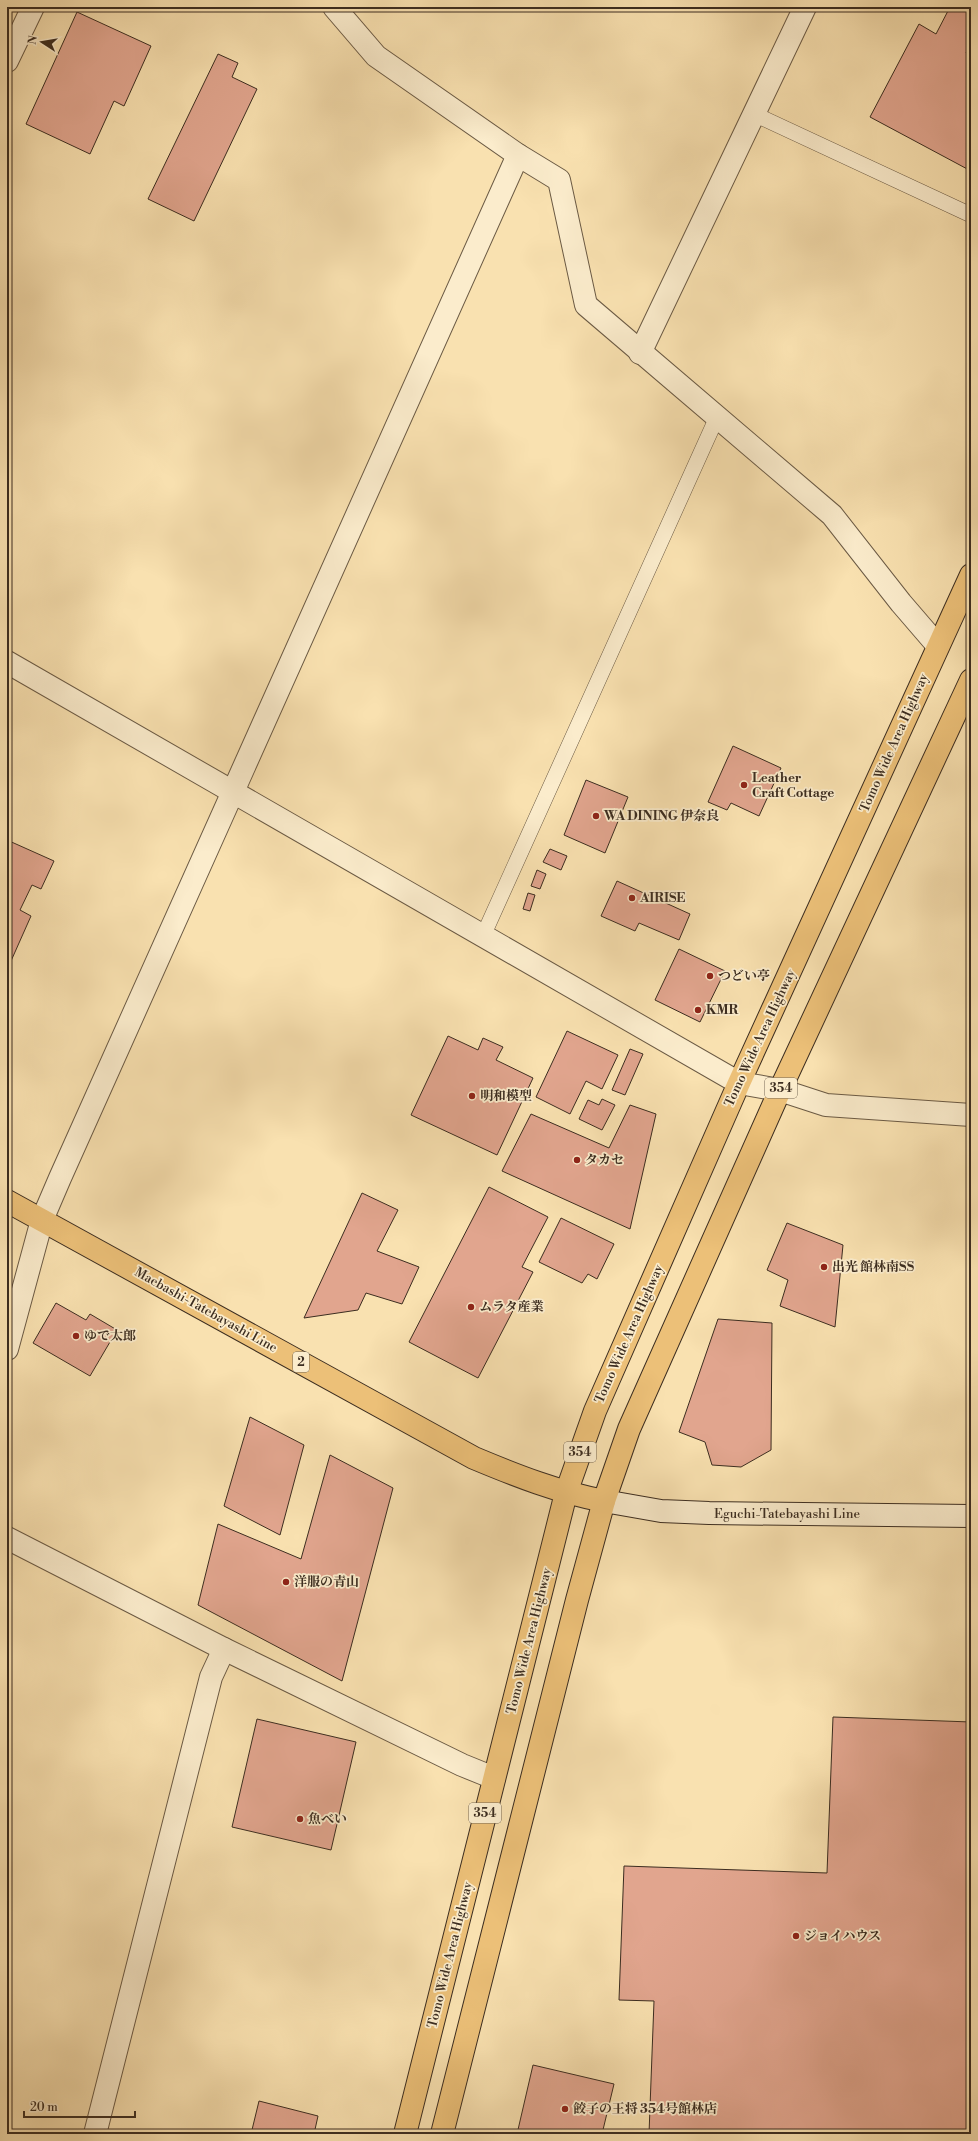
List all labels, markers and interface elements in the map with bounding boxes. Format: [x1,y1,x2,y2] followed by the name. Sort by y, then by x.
[22,22,62,62] north arrow
[25,34,41,46] text: N
[856,671,932,815] street label: Tomo Wide Area Highway
[752,770,834,801] place label: Leather Craft Cottage
[739,780,749,790] marker: Leather Craft Cottage
[603,808,719,824] place label: WA DINING 伊奈良
[591,811,601,821] marker: WA DINING 伊奈良
[639,890,685,906] place label: AIRISE
[627,893,637,903] marker: AIRISE
[721,966,799,1109] street label: Tomo Wide Area Highway
[718,968,770,984] place label: つどい亭
[705,971,715,981] marker: つどい亭
[706,1002,739,1018] place label: KMR
[693,1005,703,1015] marker: KMR
[765,1078,797,1098] road number: 354
[480,1088,532,1104] place label: 明和模型
[467,1091,477,1101] marker: 明和模型
[585,1152,624,1168] place label: タカセ
[572,1155,582,1165] marker: タカセ
[832,1259,915,1275] place label: 出光 館林南SS
[591,1262,667,1406] street label: Tomo Wide Area Highway
[819,1262,829,1272] marker: 出光 館林南SS
[132,1264,281,1356] street label: Maebashi-Tatebayashi Line
[479,1299,544,1315] place label: ムラタ産業
[466,1302,476,1312] marker: ムラタ産業
[84,1328,136,1344] place label: ゆで太郎
[71,1331,81,1341] marker: ゆで太郎
[293,1352,309,1372] road number: 2
[564,1442,596,1462] road number: 354
[714,1506,860,1522] street label: Eguchi-Tatebayashi Line
[503,1566,555,1716] street label: Tomo Wide Area Highway
[294,1574,359,1590] place label: 洋服の青山
[281,1577,291,1587] marker: 洋服の青山
[469,1803,501,1823] road number: 354
[308,1811,347,1827] place label: 魚べい
[295,1814,305,1824] marker: 魚べい
[424,1880,476,2030] street label: Tomo Wide Area Highway
[804,1928,881,1944] place label: ジョイハウス
[791,1931,801,1941] marker: ジョイハウス
[24,2093,135,2119] scale bar
[30,2100,58,2115] text: 20 m
[573,2101,717,2117] place label: 餃子の王将 354号館林店
[560,2104,570,2114] marker: 餃子の王将 354号館林店

